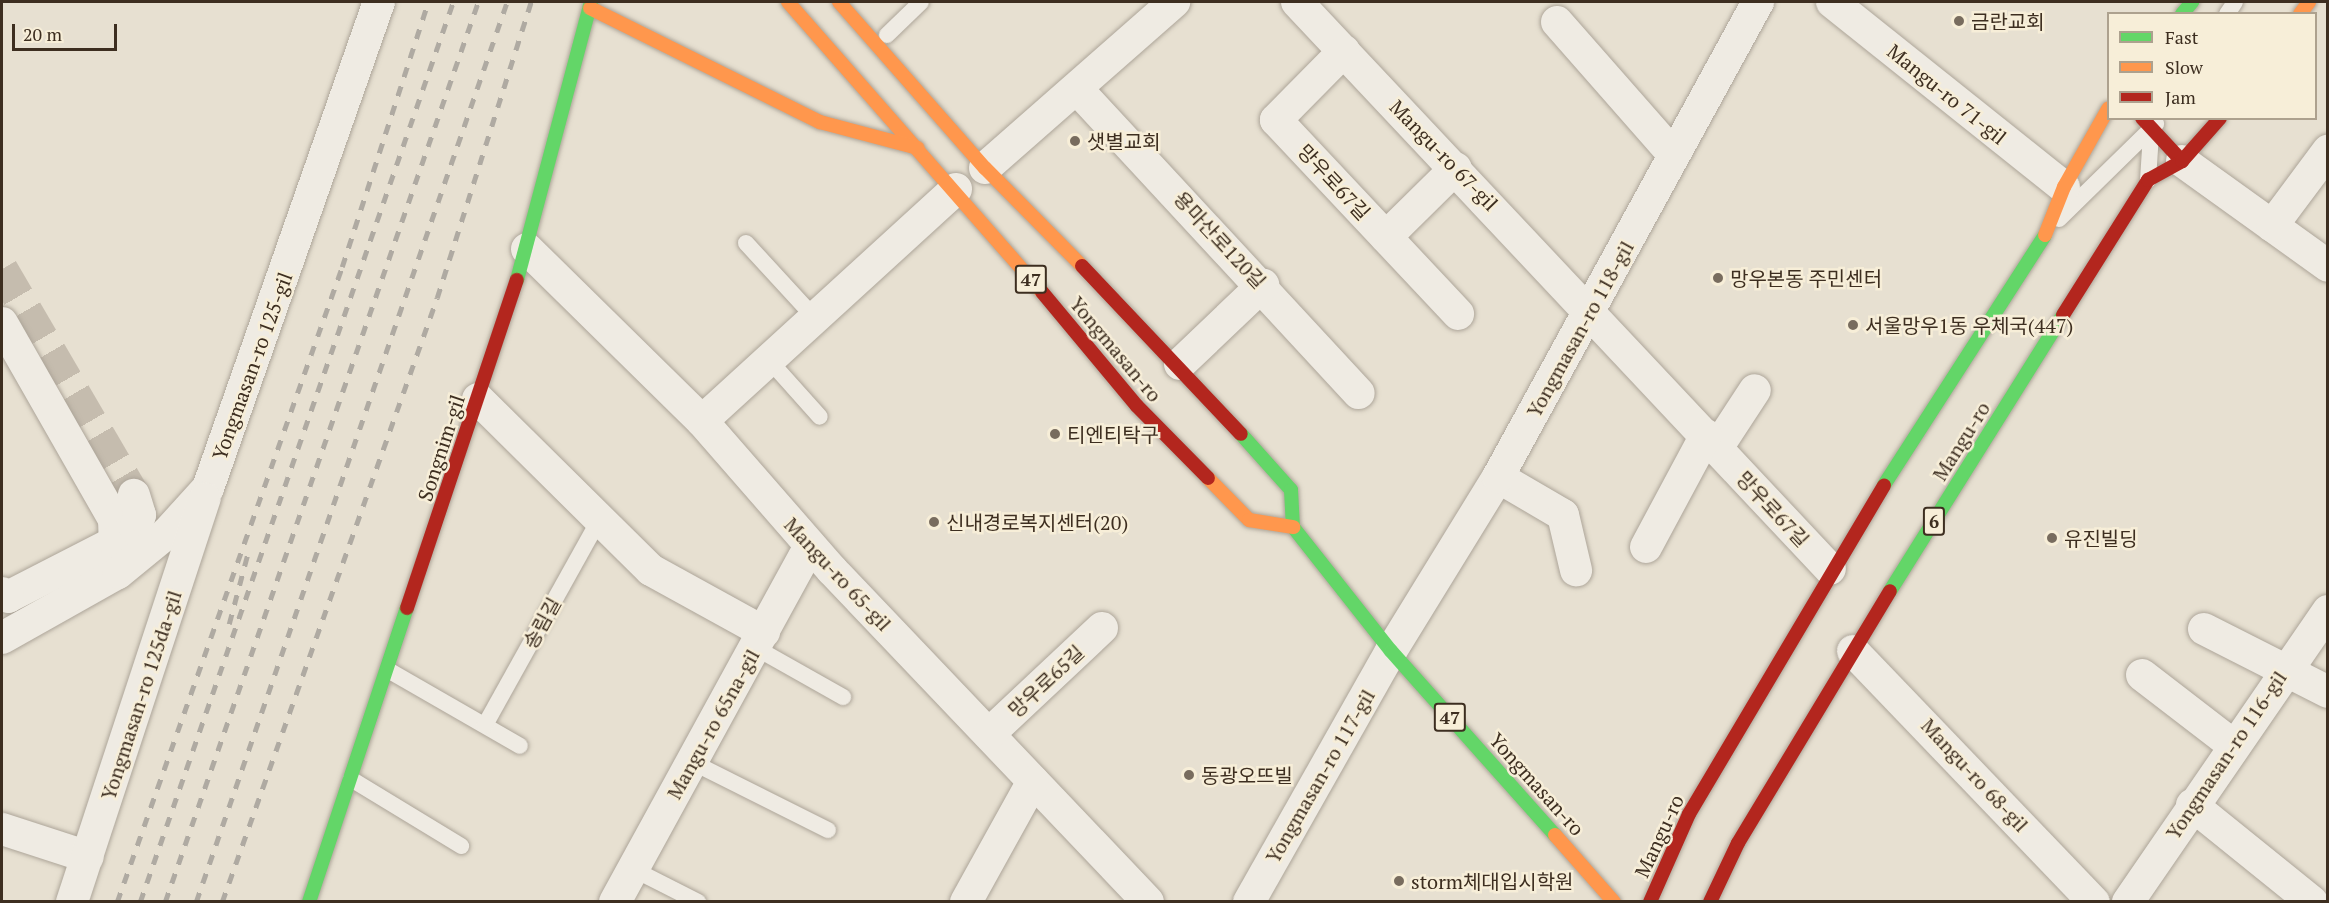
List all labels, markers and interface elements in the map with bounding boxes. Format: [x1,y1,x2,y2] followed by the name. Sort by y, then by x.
[1971,9,2045,33] place label: 금란교회
[15,12,120,50] scale bar
[2107,12,2317,120] legend
[1952,14,1966,28] marker: 금란교회
[23,22,62,46] text: 20 m
[2165,25,2198,49] text: Fast
[1883,39,2011,149] street label: Mangu-ro 71-gil
[2165,55,2203,79] text: Slow
[2165,85,2196,109] text: Jam
[1385,95,1503,215] street label: Mangu-ro 67-gil
[1087,129,1161,153] place label: 샛별교회
[1068,134,1082,148] marker: 샛별교회
[1293,139,1375,225] street label: 망우로67길
[1169,186,1271,294] street label: 용마산로120길
[1522,237,1638,421] street label: Yongmasan-ro 118-gil
[1014,264,1048,294] road number: 47
[1730,266,1882,290] place label: 망우본동 주민센터
[207,269,297,463] street label: Yongmasan-ro 125-gil
[1711,271,1725,285] marker: 망우본동 주민센터
[1065,292,1167,406] street label: Yongmasan-ro
[1865,313,2073,337] place label: 서울망우1동 우체국(447)
[1846,318,1860,332] marker: 서울망우1동 우체국(447)
[413,392,469,504] street label: Songnim-gil
[1927,397,1995,485] street label: Mangu-ro
[1067,422,1159,446] place label: 티엔티탁구
[1048,427,1062,441] marker: 티엔티탁구
[1732,466,1814,552] street label: 망우로67길
[1922,506,1946,536] road number: 6
[946,510,1128,534] place label: 신내경로복지센터(20)
[780,513,896,635] street label: Mangu-ro 65-gil
[927,515,941,529] marker: 신내경로복지센터(20)
[2064,526,2138,550] place label: 유진빌딩
[2045,531,2059,545] marker: 유진빌딩
[96,587,186,803] street label: Yongmasan-ro 125da-gil
[518,593,566,653] street label: 송림길
[1003,640,1089,722] street label: 망우로65길
[662,645,764,803] street label: Mangu-ro 65na-gil
[2161,666,2291,844] street label: Yongmasan-ro 116-gil
[1260,685,1380,867] street label: Yongmasan-ro 117-gil
[1434,702,1466,732] road number: 47
[1917,714,2033,836] street label: Mangu-ro 68-gil
[1485,728,1589,840] street label: Yongmasan-ro
[1201,763,1293,787] place label: 동광오뜨빌
[1182,768,1196,782] marker: 동광오뜨빌
[1629,791,1689,881] street label: Mangu-ro
[1411,869,1573,893] place label: storm체대입시학원
[1392,874,1406,888] marker: storm체대입시학원

